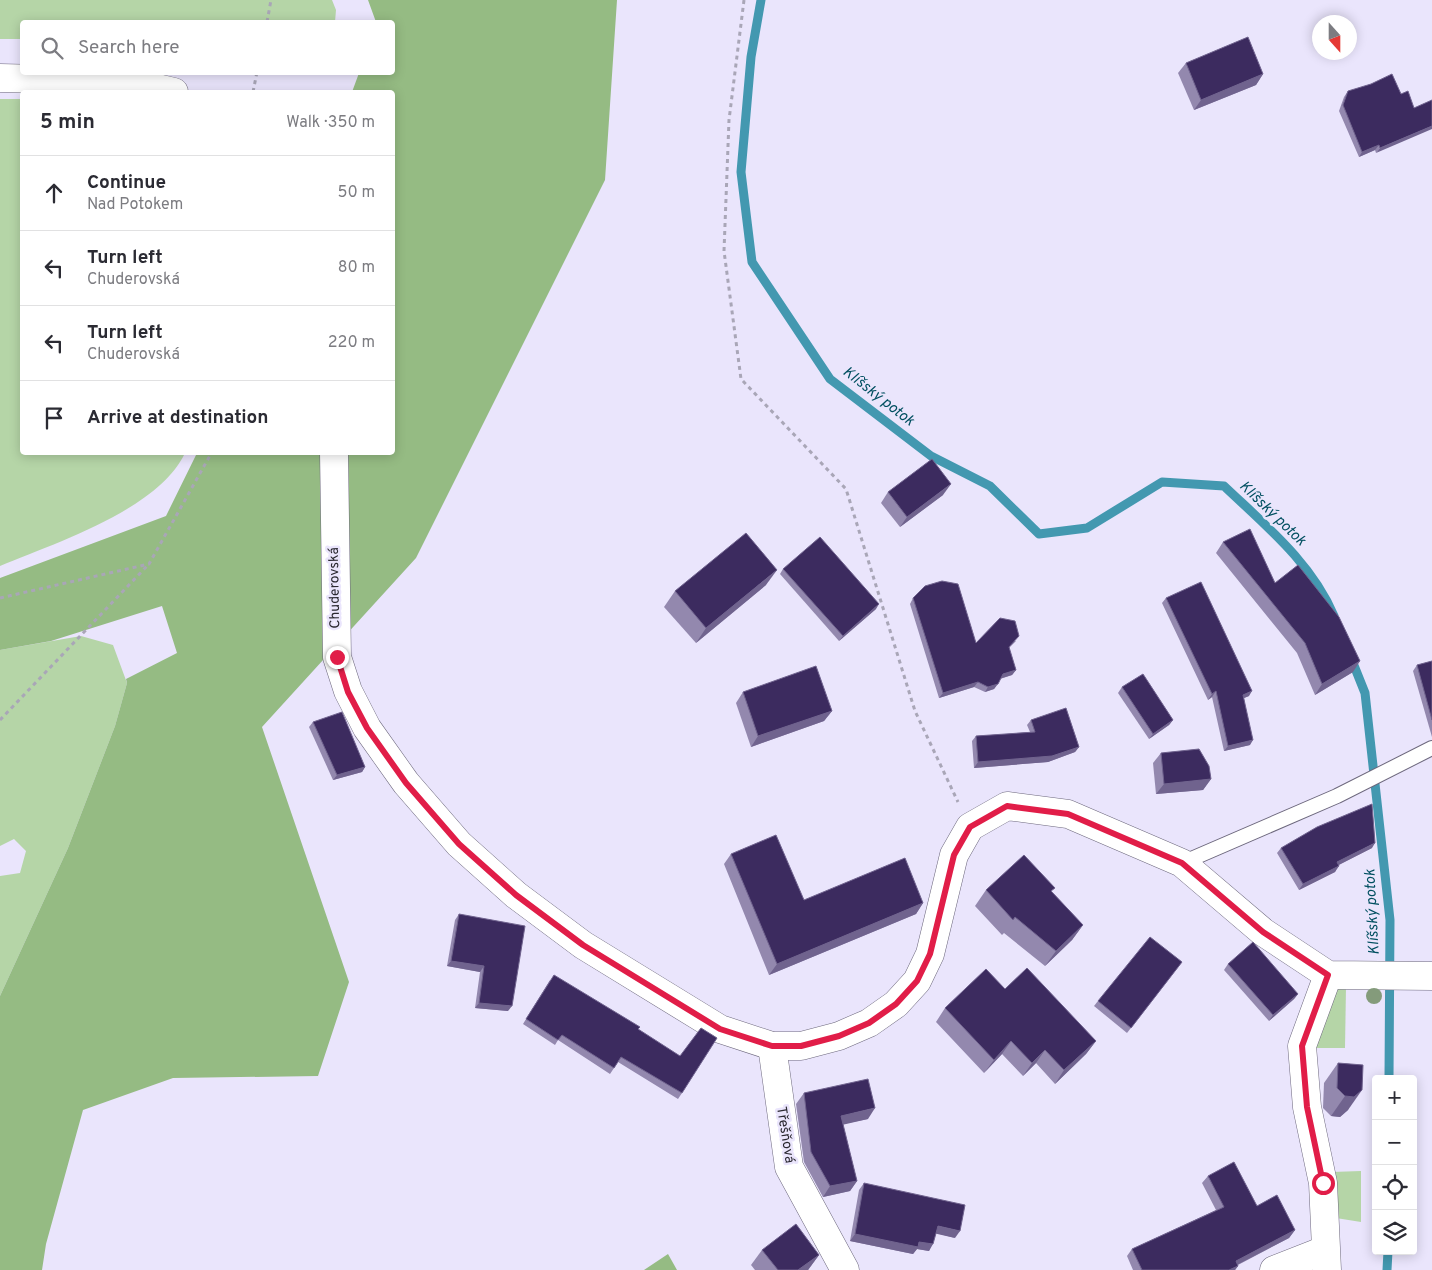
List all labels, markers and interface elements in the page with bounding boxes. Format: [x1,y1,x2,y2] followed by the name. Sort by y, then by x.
[1312,15,1357,60] north arrow
[20,20,395,75] search box
[38,34,66,62] icon: search
[78,36,180,60] text: Search here
[40,109,95,136] text: 5 min
[286,113,375,133] text: Walk · 350 m
[87,171,166,195] text: Continue
[40,179,68,207] icon: ahead
[338,183,375,203] text: 50 m
[87,195,183,215] text: Nad Potokem
[87,246,163,270] text: Turn left
[40,254,68,282] icon: left
[338,258,375,278] text: 80 m
[87,270,180,290] text: Chuderovská
[87,321,163,345] text: Turn left
[40,329,68,357] icon: left
[328,333,375,353] text: 220 m
[87,345,180,365] text: Chuderovská
[838,363,918,431] water label: Klíšský potok
[40,404,68,432] icon: arrive
[87,406,268,430] text: Arrive at destination
[1235,477,1310,551] water label: Klíšský potok
[326,547,344,629] street label: Chuderovská
[326,646,349,669] route end
[1361,868,1385,955] water label: Klíšský potok
[1372,1075,1417,1255] map controls
[1372,1075,1417,1120] button: +
[772,1105,798,1165] street label: Třešňová
[1372,1120,1417,1165] button: −
[1372,1165,1417,1210] button: locate
[1312,1172,1335,1195] route start
[1372,1210,1417,1255] button: layers

